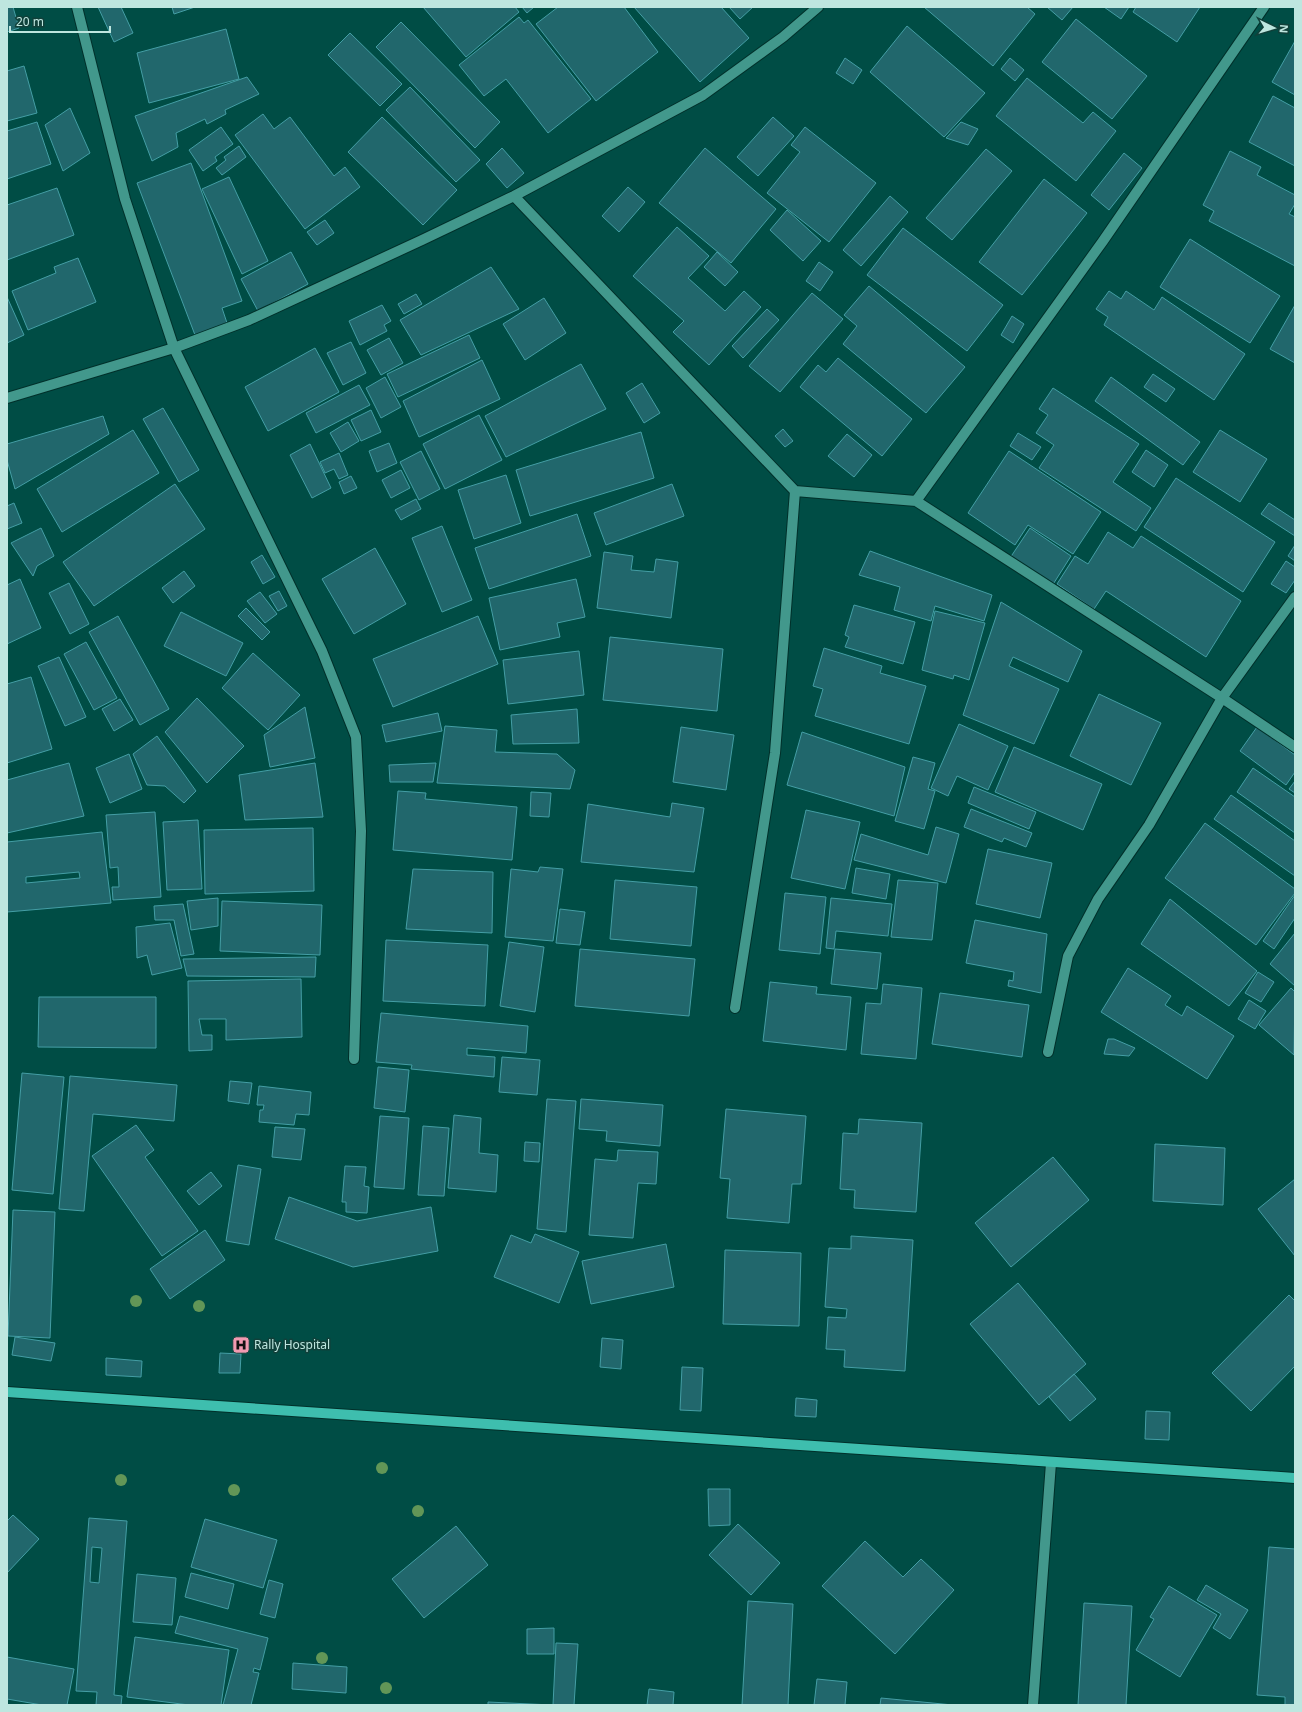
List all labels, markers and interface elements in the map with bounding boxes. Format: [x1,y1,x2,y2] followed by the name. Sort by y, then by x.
[10,8,110,34] scale bar
[1254,8,1294,48] north arrow
[16,13,44,30] text: 20 m
[1277,24,1292,34] text: N
[231,1335,251,1355] hospital icon: Rally Hospital
[254,1336,330,1353] place label: Rally Hospital

